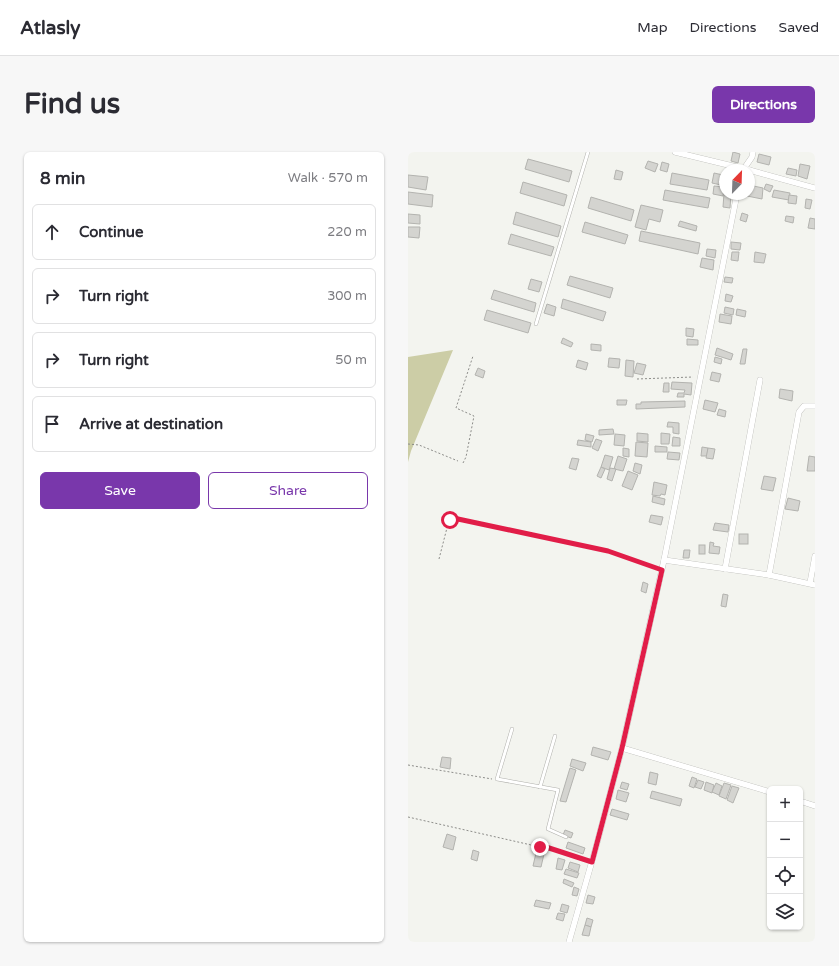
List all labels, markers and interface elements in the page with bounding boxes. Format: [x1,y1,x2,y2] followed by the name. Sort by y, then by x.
[20,17,80,39] text: Atlasly
[637,19,668,36] text: Map
[690,19,757,36] text: Directions
[779,19,819,36] text: Saved
[712,86,815,123] button: Directions
[24,87,120,121] text: Find us
[719,164,755,200] north arrow
[40,168,85,189] text: 8 min
[288,170,368,186] text: Walk · 570 m
[41,221,63,243] icon: ahead
[79,223,143,241] text: Continue
[327,224,367,240] text: 220 m
[41,285,63,307] icon: right
[79,287,149,305] text: Turn right
[327,288,367,304] text: 300 m
[41,349,63,371] icon: right
[79,351,149,369] text: Turn right
[335,352,367,368] text: 50 m
[41,413,63,435] icon: arrive
[79,415,223,433] text: Arrive at destination
[40,472,200,509] button: Save
[208,472,368,509] button: Share
[441,511,459,529] route start
[767,786,803,930] map controls
[767,786,803,822] button: +
[767,822,803,858] button: −
[531,838,549,856] route end
[767,858,803,894] button: locate
[767,894,803,930] button: layers

